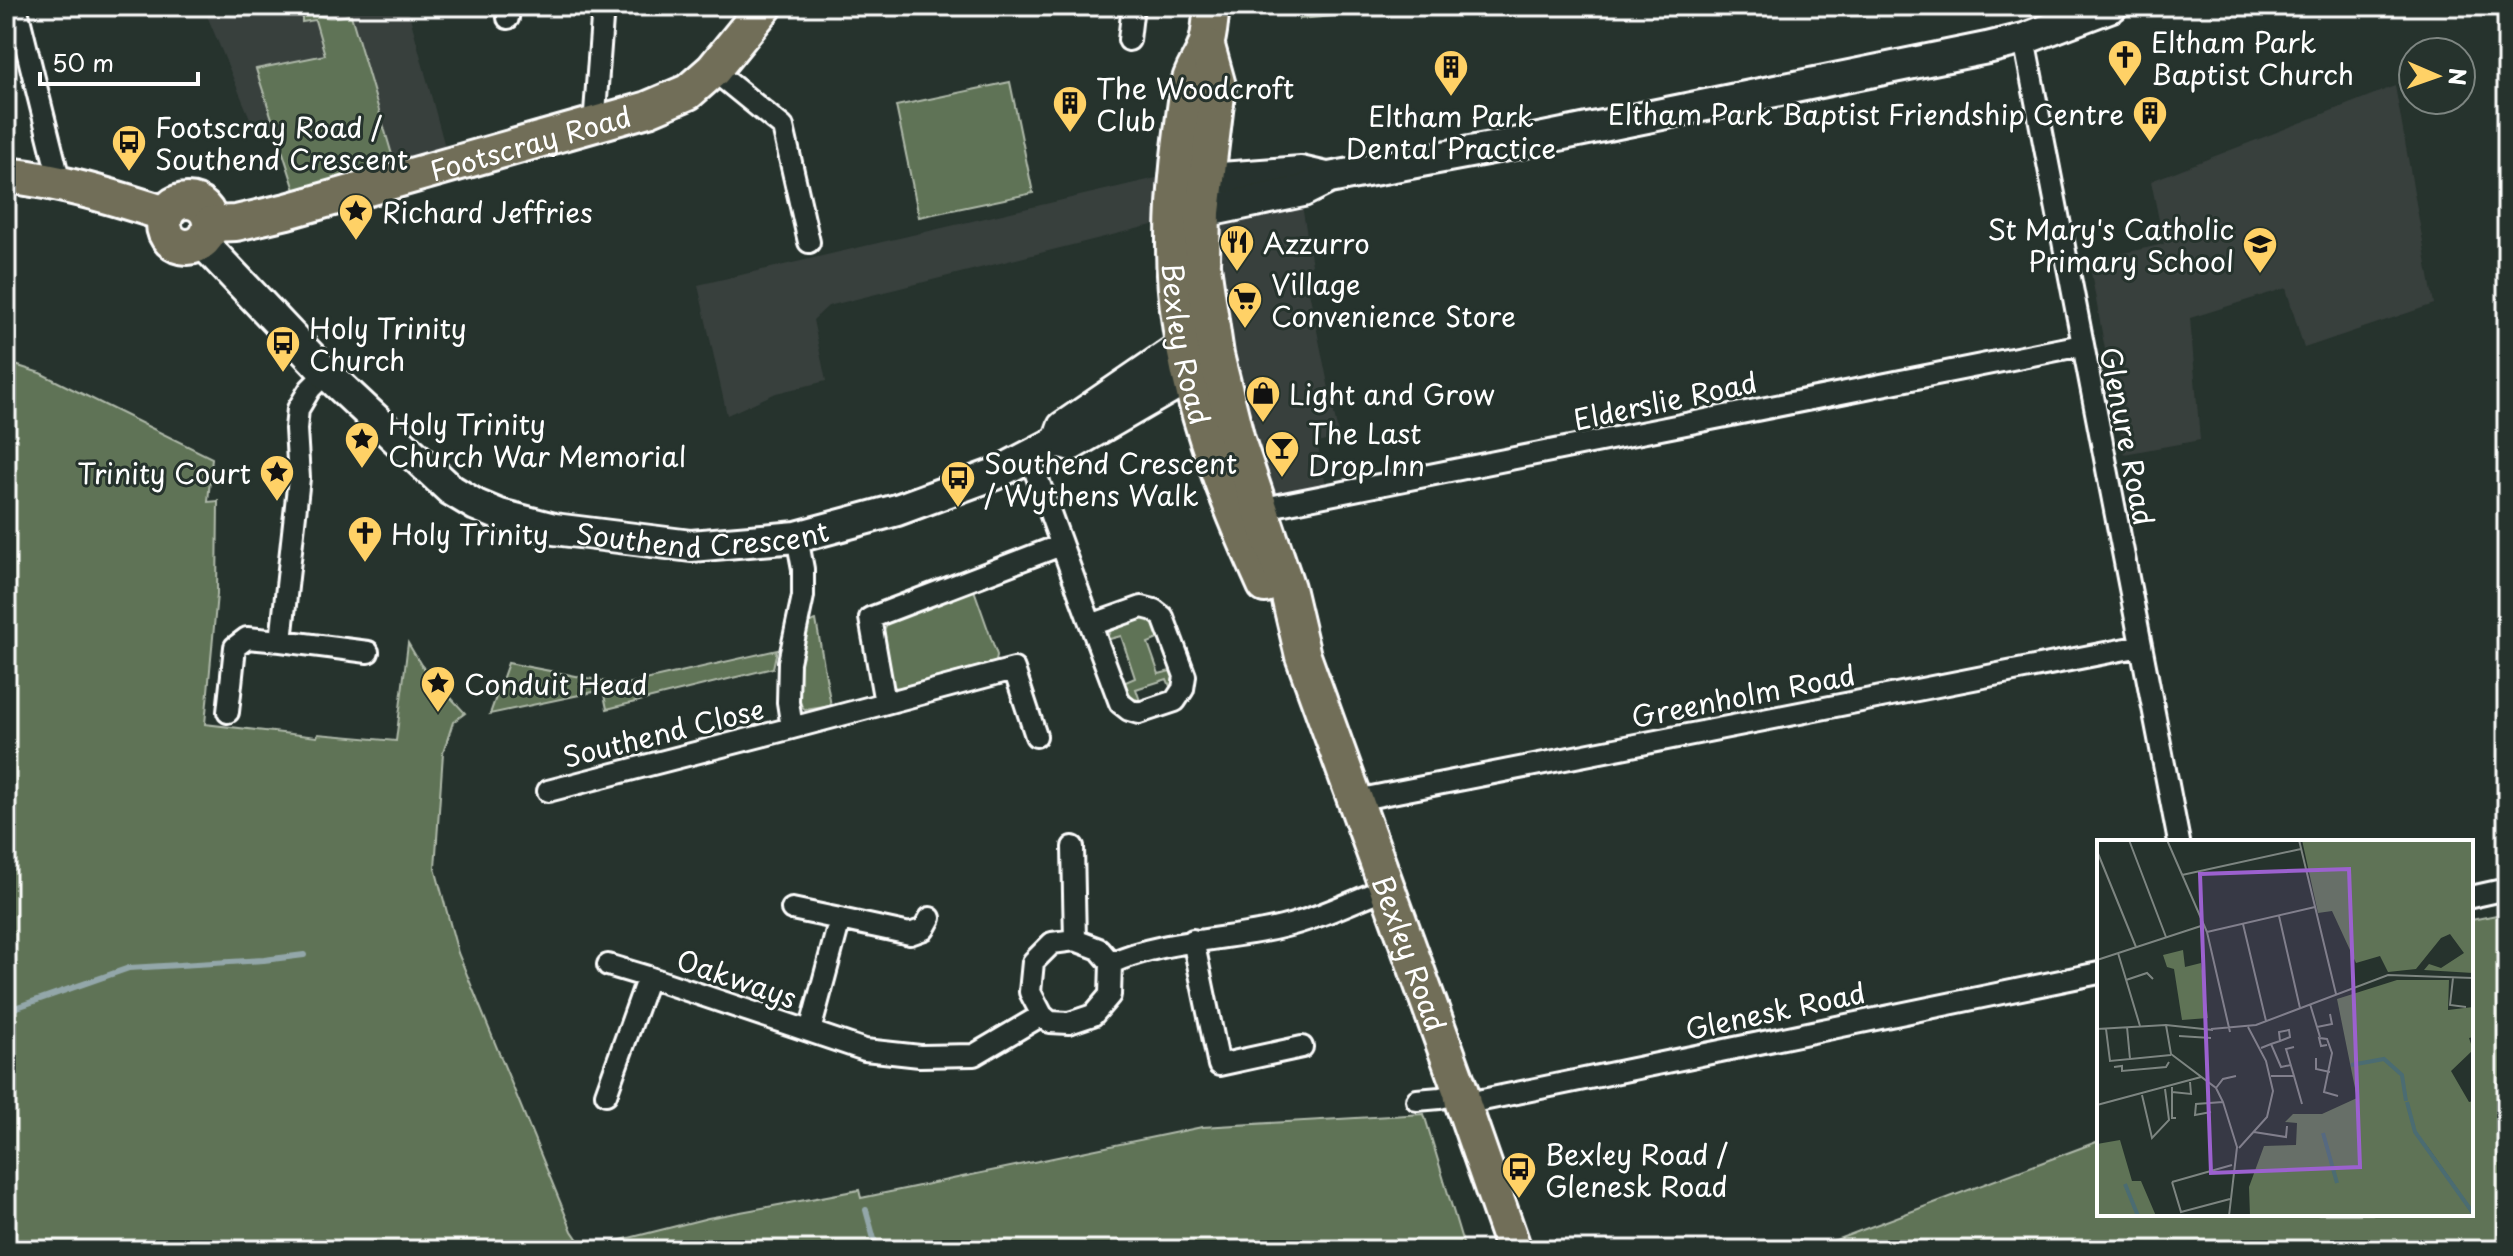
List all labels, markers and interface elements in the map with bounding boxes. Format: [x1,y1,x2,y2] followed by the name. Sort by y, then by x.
[2151,20,2354,95] place label: Eltham Park Baptist Church
[40,36,198,86] scale bar
[2397,36,2477,116] north arrow
[2106,38,2144,88] church icon: Eltham Park Baptist Church
[52,44,114,80] text: 50 m
[1432,48,1470,98] building icon: Eltham Park Dental Practice
[1096,66,1294,141] place label: The Woodcroft Club
[2442,67,2475,86] text: N
[1051,84,1089,134] building icon: The Woodcroft Club
[1608,92,2124,135] place label: Eltham Park Baptist Friendship Centre
[424,93,636,191] street label: Footscray Road
[1346,94,1556,169] place label: Eltham Park Dental Practice
[2131,94,2169,144] building icon: Eltham Park Baptist Friendship Centre
[155,105,408,180] place label: Footscray Road / Southend Crescent
[110,123,148,173] bus stop icon: Footscray Road / Southend Crescent
[382,190,593,233] place label: Richard Jeffries
[337,192,375,242] place icon: Richard Jeffries
[1988,207,2234,282] place label: St Mary's Catholic Primary School
[1263,221,1370,264] place label: Azzurro
[1218,223,1256,273] restaurant icon: Azzurro
[2241,225,2279,275] school or university icon: St Mary's Catholic Primary School
[1153,262,1223,430] street label: Bexley Road
[1271,262,1516,337] place label: Village Convenience Store
[1226,280,1264,330] supermarket icon: Village Convenience Store
[309,306,467,381] place label: Holy Trinity Church
[264,324,302,374] bus stop icon: Holy Trinity Church
[2090,343,2166,529] street label: Glenure Road
[1569,360,1761,440] street label: Elderslie Road
[1289,372,1495,415] place label: Light and Grow
[1244,374,1282,424] shop icon: Light and Grow
[388,402,686,477] place label: Holy Trinity Church War Memorial
[1308,411,1425,486] place label: The Last Drop Inn
[343,420,381,470] place icon: Holy Trinity Church War Memorial
[1263,429,1301,479] bar icon: The Last Drop Inn
[984,441,1237,516] place label: Southend Crescent / Wythens Walk
[77,451,251,494] place label: Trinity Court
[258,453,296,503] place icon: Trinity Court
[939,459,977,509] bus stop icon: Southend Crescent / Wythens Walk
[574,508,833,568] street label: Southend Crescent
[391,512,549,555] place label: Holy Trinity
[346,514,384,564] church icon: Holy Trinity
[1627,652,1859,738] street label: Greenholm Road
[464,662,648,705] place label: Conduit Head
[419,664,457,714] place icon: Conduit Head
[558,686,768,778] street label: Southend Close
[2097,840,2473,1216] inset map
[1363,869,1459,1037] street label: Bexley Road
[671,937,803,1019] street label: Oakways
[1681,970,1869,1050] street label: Glenesk Road
[1545,1132,1729,1207] place label: Bexley Road / Glenesk Road
[1500,1150,1538,1200] bus stop icon: Bexley Road / Glenesk Road

